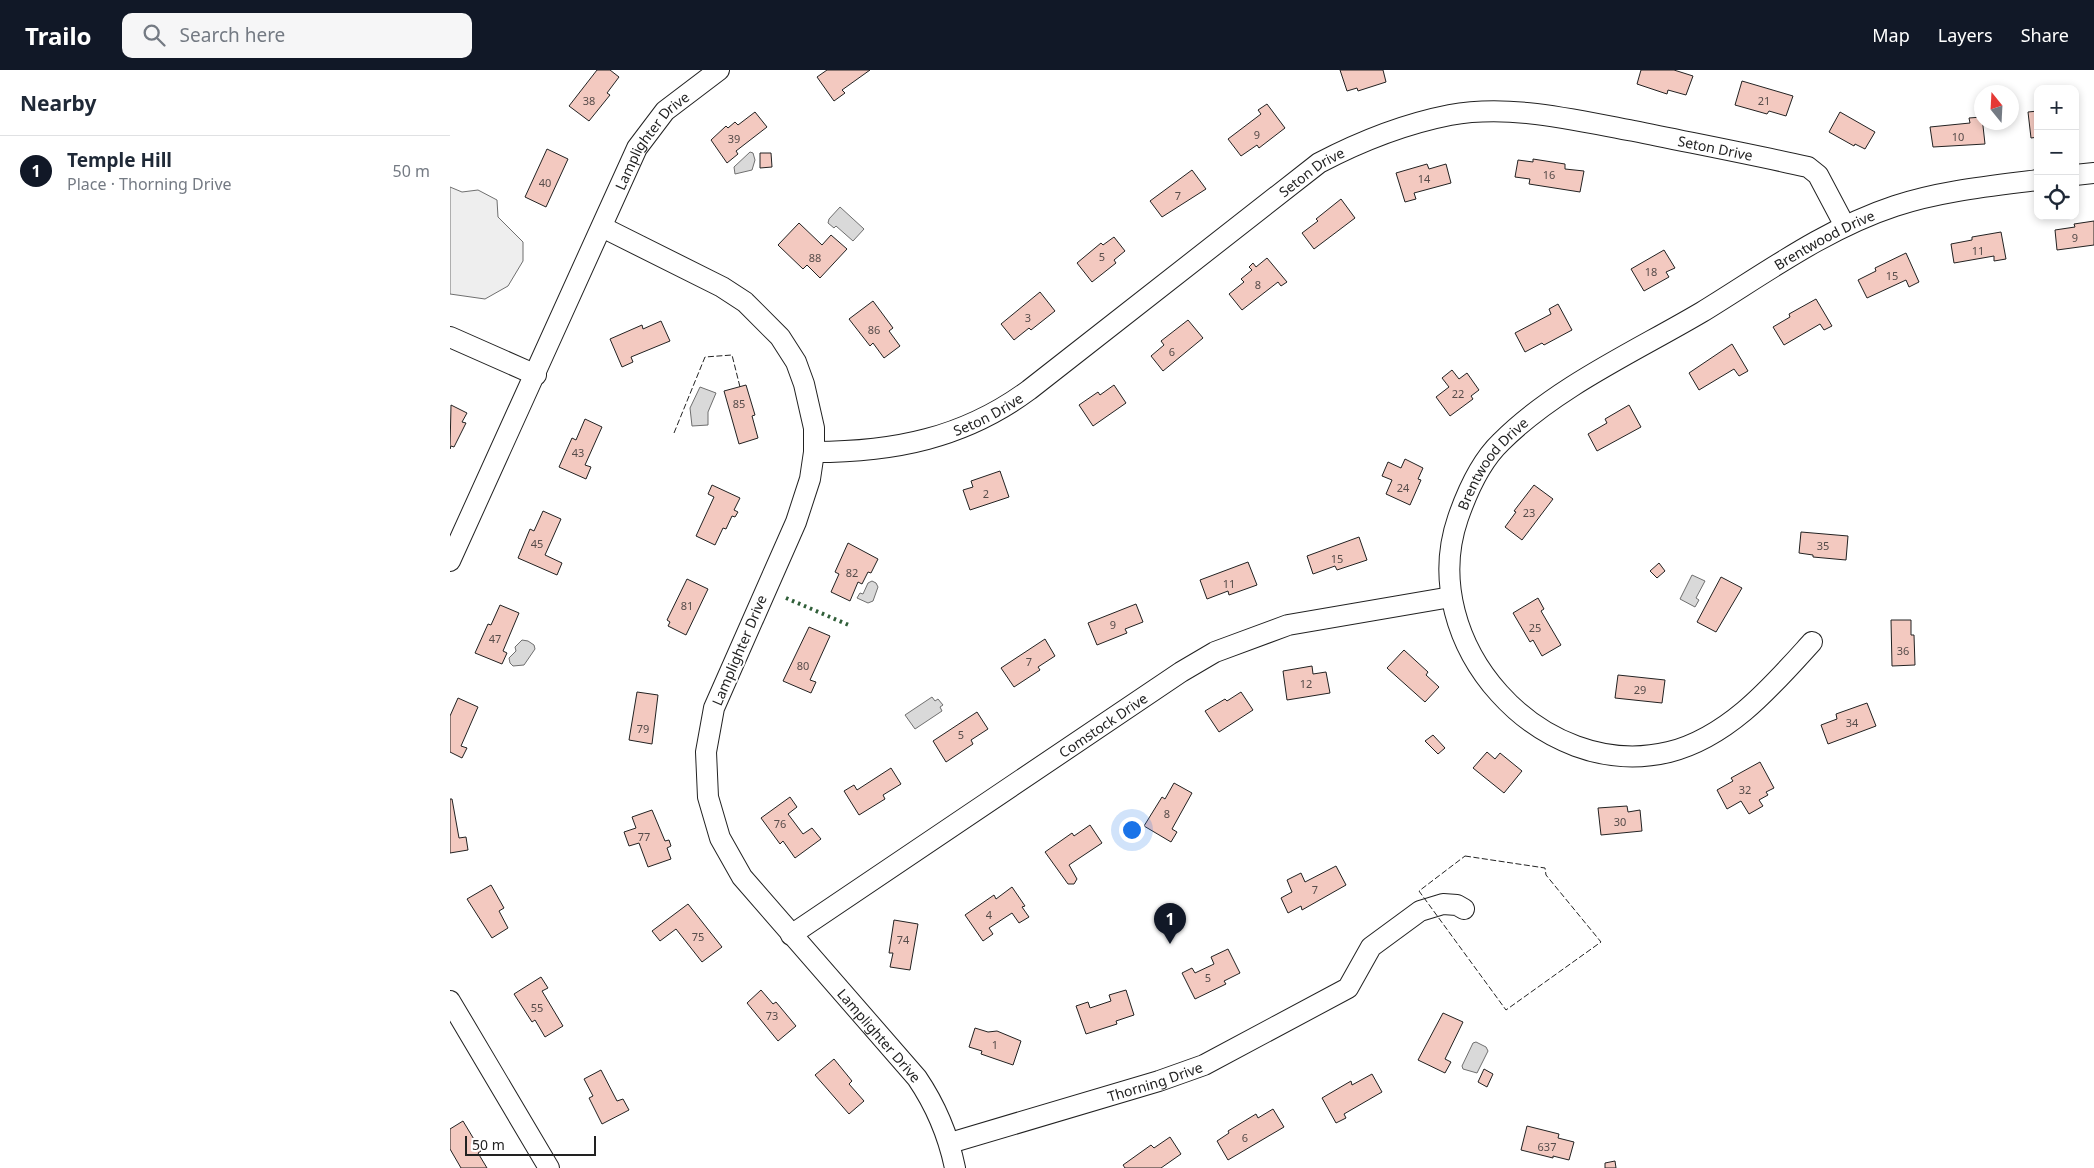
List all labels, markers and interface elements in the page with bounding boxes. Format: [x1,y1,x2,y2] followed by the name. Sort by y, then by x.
[122,13,472,58] search box
[25,19,92,52] text: Trailo
[140,21,168,49] icon: search
[180,22,285,48] text: Search here
[1872,23,1910,47] text: Map
[1938,23,1993,47] text: Layers
[2021,23,2069,47] text: Share
[1974,85,2019,130] north arrow
[2034,85,2079,220] map controls
[2034,85,2079,130] button: +
[610,87,693,193] street label: Lamplighter Drive
[20,89,96,117] text: Nearby
[583,93,595,108] house number: 38
[1758,93,1770,108] house number: 21
[1254,127,1260,142] house number: 9
[1952,129,1964,144] house number: 10
[2034,130,2079,175] button: −
[728,131,740,146] house number: 39
[1676,131,1755,164] street label: Seton Drive
[1274,142,1347,201] street label: Seton Drive
[67,147,172,173] text: Temple Hill
[31,160,41,182] text: 1
[393,160,430,182] text: 50 m
[1543,167,1555,182] house number: 16
[1418,171,1431,186] house number: 14
[67,173,232,195] text: Place · Thorning Drive
[539,175,551,190] house number: 40
[2034,175,2079,220] button: locate
[1175,188,1181,203] house number: 7
[1770,205,1877,274] street label: Brentwood Drive
[2072,230,2078,245] house number: 9
[1972,243,1984,258] house number: 11
[1099,249,1105,264] house number: 5
[809,250,821,265] house number: 88
[1645,264,1657,279] house number: 18
[1886,268,1898,283] house number: 15
[1255,277,1261,292] house number: 8
[1025,310,1031,325] house number: 3
[868,322,880,337] house number: 86
[1169,344,1175,359] house number: 6
[1452,386,1464,401] house number: 22
[950,388,1026,440] street label: Seton Drive
[733,396,745,411] house number: 85
[1452,413,1532,512] street label: Brentwood Drive
[572,445,584,460] house number: 43
[1397,480,1410,495] house number: 24
[983,486,989,501] house number: 2
[1523,505,1535,520] house number: 23
[531,536,543,551] house number: 45
[1817,538,1829,553] house number: 35
[1331,551,1343,566] house number: 15
[846,565,858,580] house number: 82
[1223,576,1235,591] house number: 11
[707,592,771,708] street label: Lamplighter Drive
[681,598,693,613] house number: 81
[1110,617,1116,632] house number: 9
[1529,620,1541,635] house number: 25
[489,631,501,646] house number: 47
[1897,643,1909,658] house number: 36
[1026,654,1032,669] house number: 7
[797,658,809,673] house number: 80
[1300,676,1312,691] house number: 12
[1634,682,1646,697] house number: 29
[1055,688,1151,762] street label: Comstock Drive
[1846,715,1859,730] house number: 34
[637,721,649,736] house number: 79
[958,727,964,742] house number: 5
[1739,782,1751,797] house number: 32
[1164,806,1170,821] house number: 8
[1614,814,1626,829] house number: 30
[774,816,786,831] house number: 76
[1119,817,1145,843] your location
[638,829,650,844] house number: 77
[1312,882,1318,897] house number: 7
[1154,903,1186,944] pin: 1
[986,907,993,922] house number: 4
[692,929,704,944] house number: 75
[897,932,910,947] house number: 74
[1205,970,1211,985] house number: 5
[834,984,926,1086] street label: Lamplighter Drive
[531,1000,543,1015] house number: 55
[766,1008,778,1023] house number: 73
[992,1037,998,1052] house number: 1
[1105,1057,1205,1105] street label: Thorning Drive
[1242,1130,1248,1145] house number: 6
[465,1133,596,1156] scale bar
[472,1135,505,1154] text: 50 m
[1538,1139,1556,1154] house number: 637

